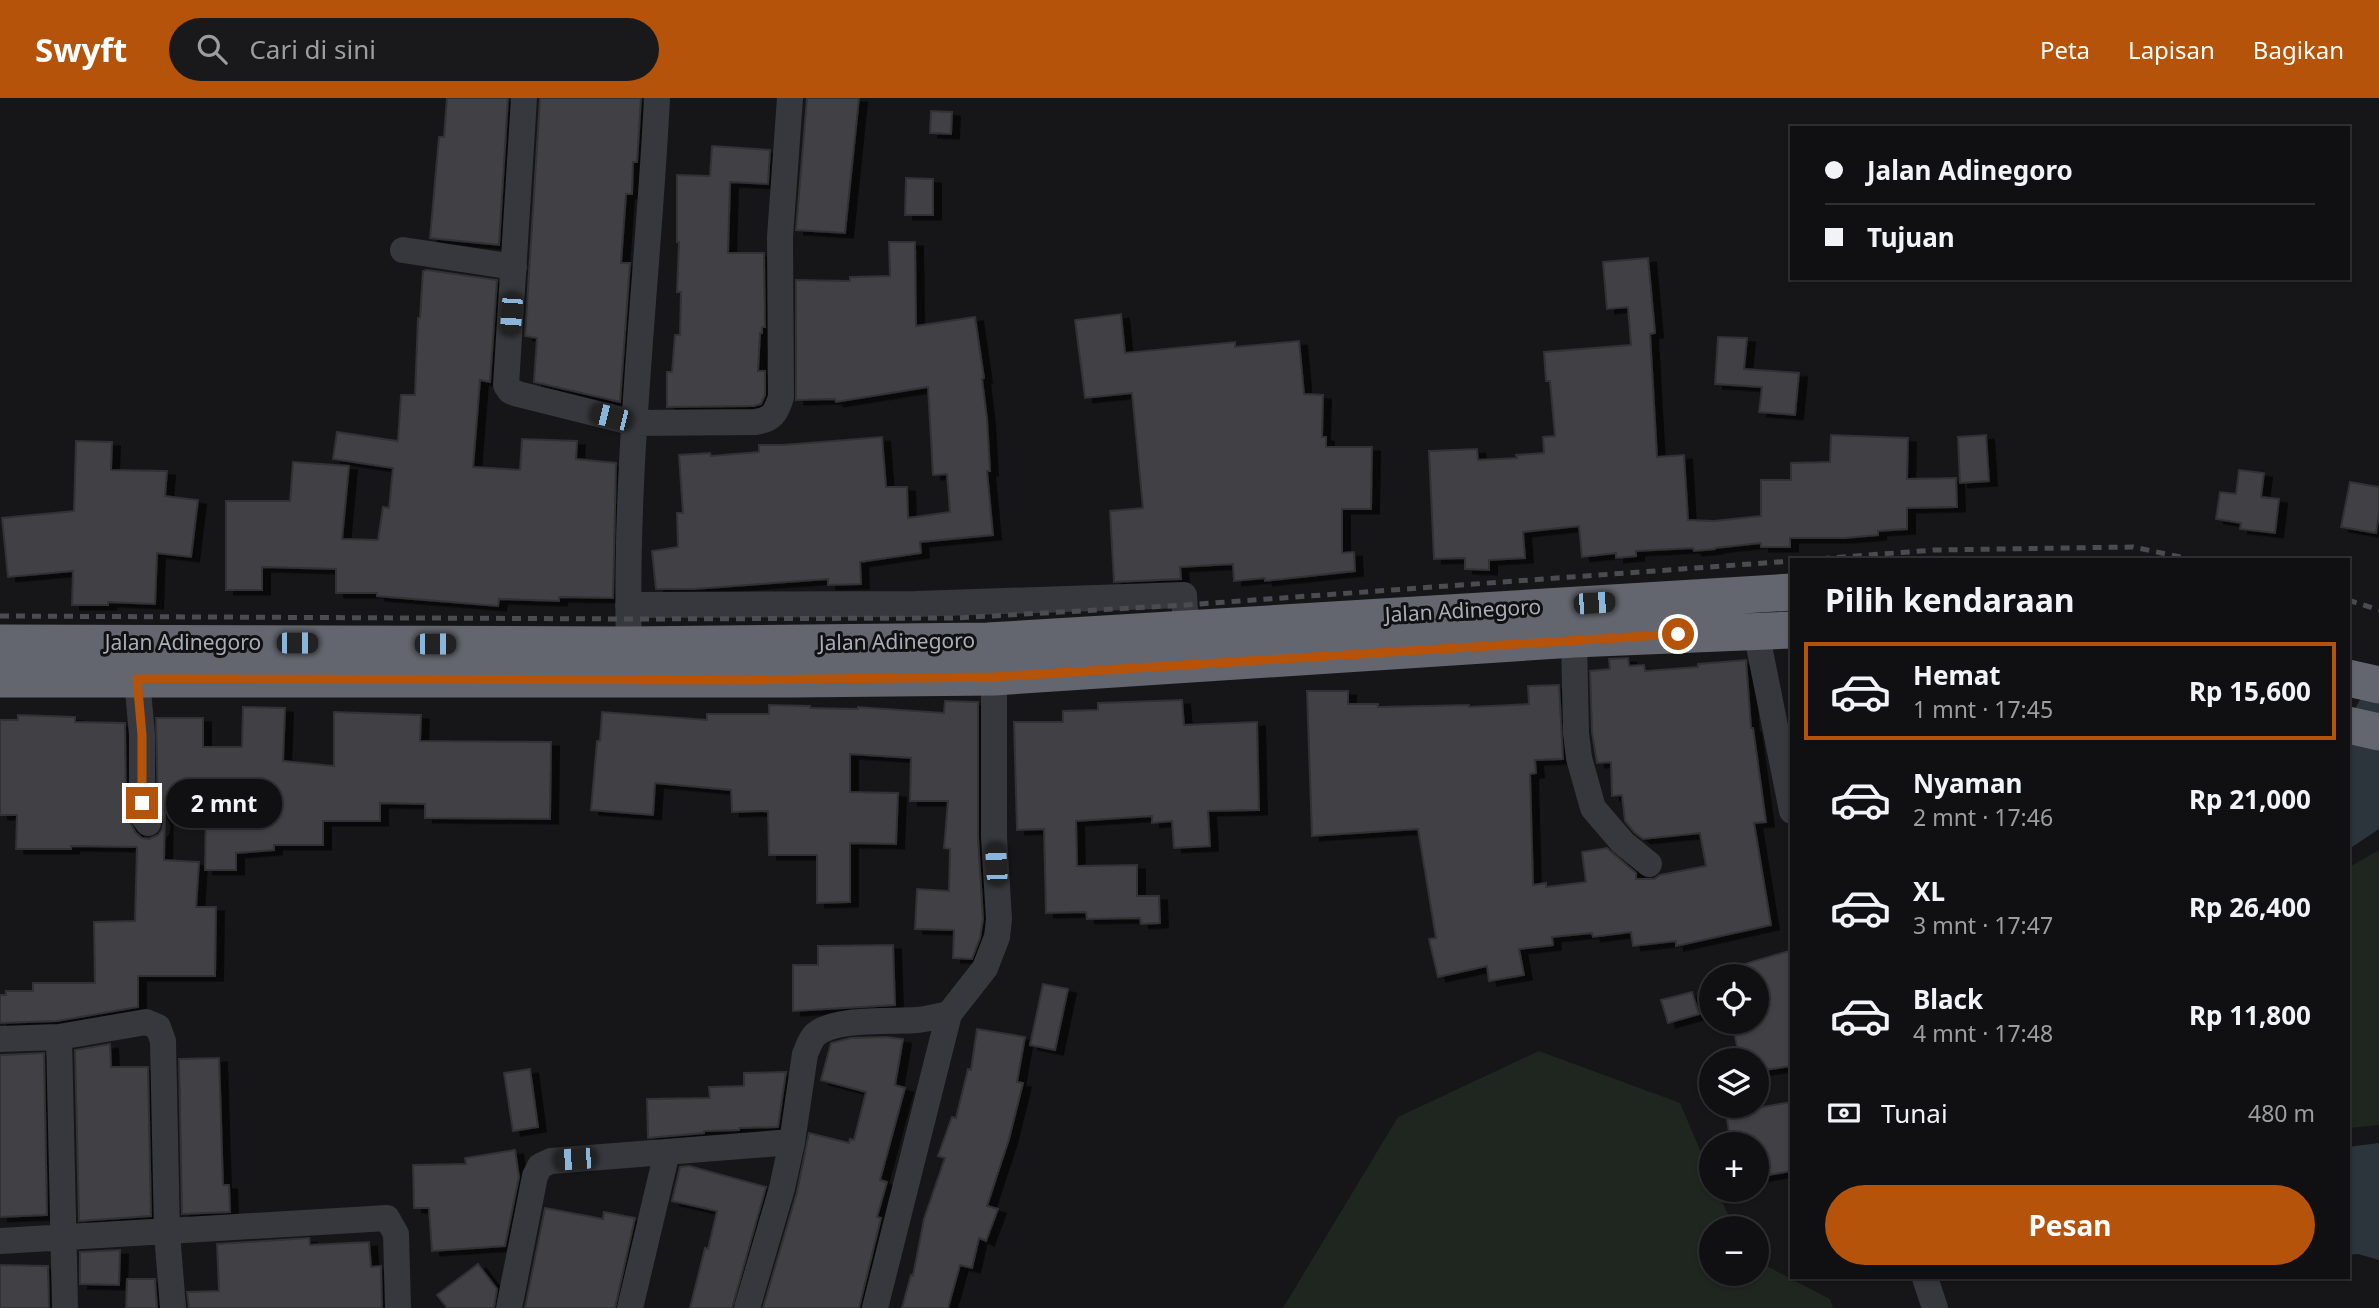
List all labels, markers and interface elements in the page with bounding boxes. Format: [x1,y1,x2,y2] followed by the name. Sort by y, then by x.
[169,18,659,81] search box
[35,27,127,72] text: Swyft
[193,30,231,68] icon: search
[249,31,376,67] text: Cari di sini
[2040,33,2090,66] text: Peta
[2128,33,2215,66] text: Lapisan
[2253,33,2344,66] text: Bagikan
[1867,152,2073,188] text: Jalan Adinegoro
[1867,219,1955,255] text: Tujuan
[500,292,523,336] car
[589,402,634,432] car
[1825,578,2075,621] text: Pilih kendaraan
[1573,591,1616,615] car
[1382,592,1542,628] street label: Jalan Adinegoro
[1662,618,1694,650] route start
[817,626,975,656] street label: Jalan Adinegoro
[103,628,261,656] street label: Jalan Adinegoro
[277,633,319,654] car
[415,634,457,655] car
[1913,657,2001,693] text: Hemat
[1829,660,1892,723] icon: car
[2189,673,2311,709] text: Rp 15,600
[1913,693,2053,725] text: 1 mnt · 17:45
[1913,765,2022,801] text: Nyaman
[1829,768,1892,831] icon: car
[166,778,282,828] callout: 2 mnt
[2189,781,2311,817] text: Rp 21,000
[126,787,158,819] route end
[191,787,257,819] text: 2 mnt
[1913,801,2053,833] text: 2 mnt · 17:46
[985,842,1008,886] car
[1913,873,1945,909] text: XL
[1829,876,1892,939] icon: car
[2189,889,2311,925] text: Rp 26,400
[1913,909,2053,941] text: 3 mnt · 17:47
[1699,964,1769,1286] map controls
[1699,964,1769,1034] button: locate
[1913,981,1983,1017] text: Black
[1829,984,1892,1047] icon: car
[2189,997,2311,1033] text: Rp 11,800
[1913,1017,2053,1049] text: 4 mnt · 17:48
[1699,1048,1769,1118] button: layers
[1825,1094,1863,1132] icon: cash
[1881,1095,1948,1131] text: Tunai
[2248,1097,2315,1129] text: 480 m
[1699,1132,1769,1202] button: +
[554,1147,597,1171] car
[1825,1185,2315,1265] button: Pesan
[1699,1216,1769,1286] button: −

